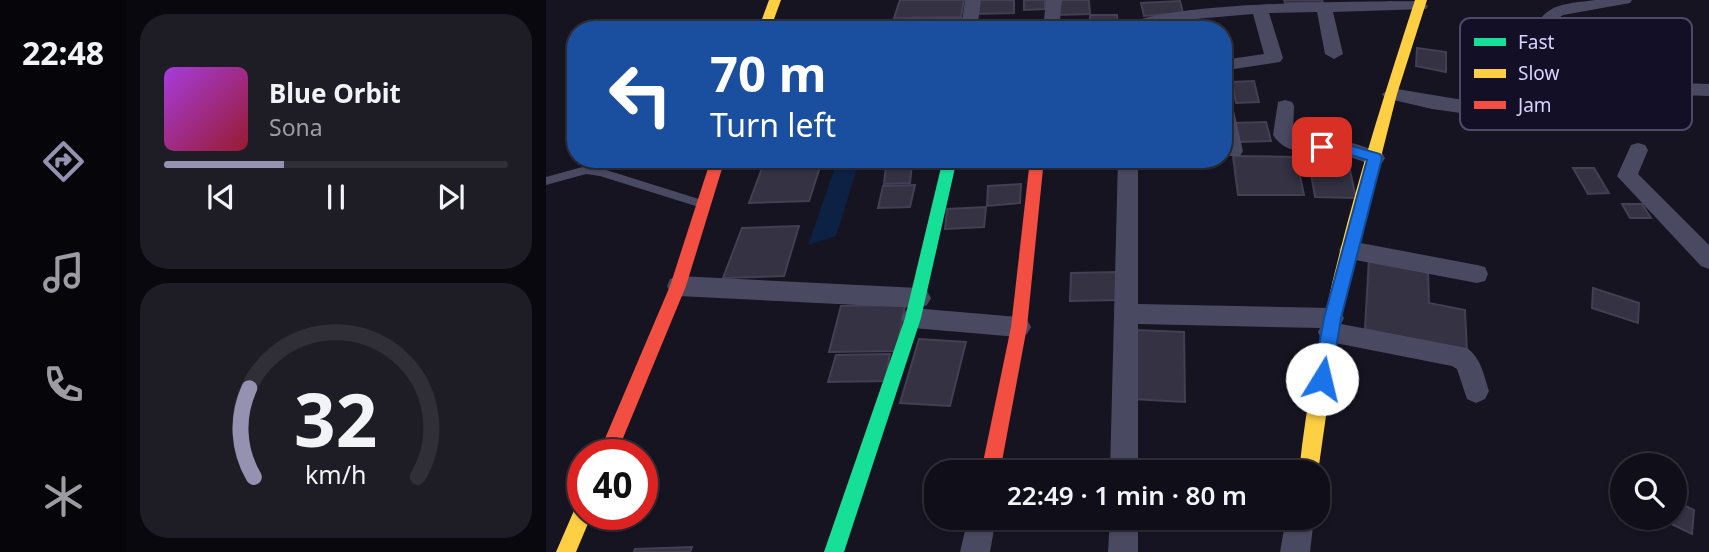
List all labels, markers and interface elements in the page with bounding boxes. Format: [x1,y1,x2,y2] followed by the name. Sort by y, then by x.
[1460,18,1692,130] legend
[1518,29,1555,55] text: Fast
[22,31,104,74] text: 22:48
[710,40,827,106] text: 70 m
[595,49,686,140] icon: left
[1518,60,1559,86] text: Slow
[269,75,401,111] text: Blue Orbit
[1516,92,1552,118] text: Jam
[710,103,836,146] text: Turn left
[269,111,323,143] text: Sona
[1292,117,1352,177] pin
[1303,128,1341,166] icon: arrive
[39,137,88,186] icon: directions
[202,178,240,216] icon: previous
[317,178,355,216] icon: pause
[432,178,470,216] icon: next
[39,248,88,297] icon: music
[1285,342,1359,416] position arrow
[39,360,88,409] icon: phone
[294,369,378,468] text: 32
[567,439,658,530] speed limit sign: 40
[1610,453,1687,530] map controls
[1610,453,1687,530] button: search
[305,456,367,490] text: km/h
[39,472,88,521] icon: climate
[1007,477,1247,513] text: 22:49 · 1 min · 80 m

